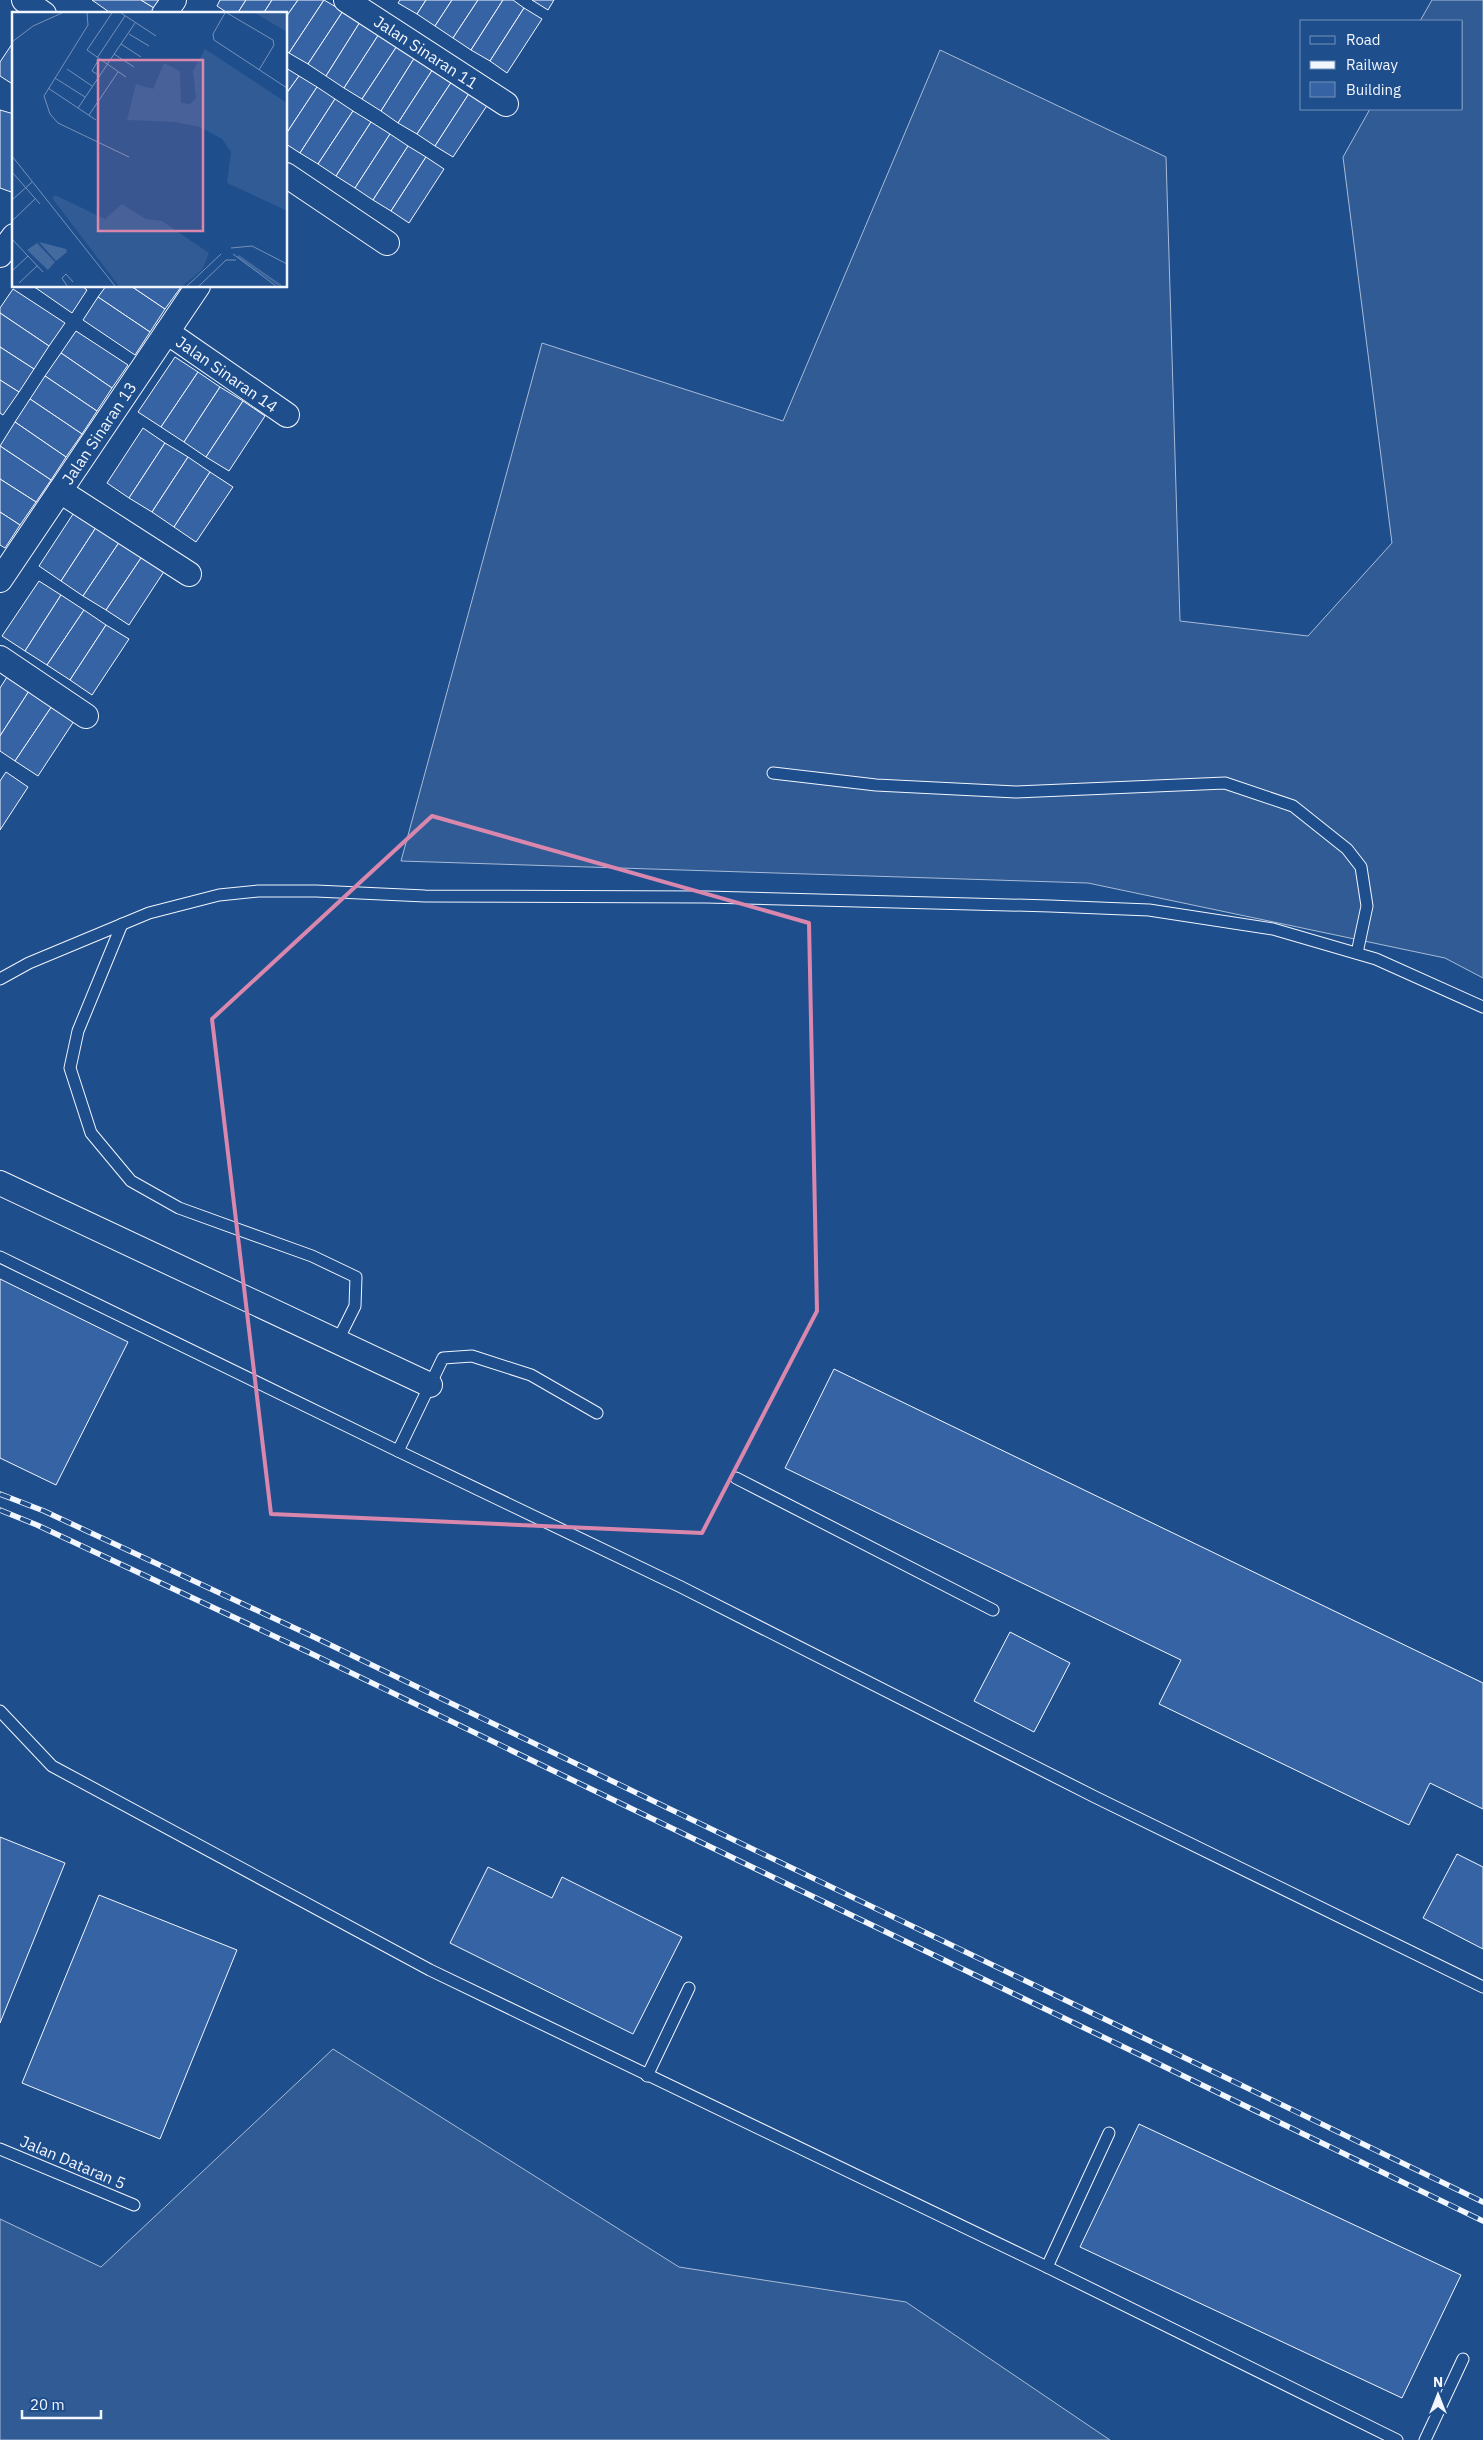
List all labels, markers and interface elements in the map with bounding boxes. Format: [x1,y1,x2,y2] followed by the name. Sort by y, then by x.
[370,11,482,93] street label: Jalan Sinaran 11
[12,12,288,288] inset map
[1300,20,1463,110] legend
[1346,30,1381,49] text: Road
[1346,55,1399,74] text: Railway
[1346,80,1401,99] text: Building
[172,331,282,417] street label: Jalan Sinaran 14
[57,378,141,488] street label: Jalan Sinaran 13
[17,2131,129,2193] street label: Jalan Dataran 5
[1413,2370,1463,2420] north arrow
[1433,2373,1443,2391] text: N
[22,2388,101,2420] scale bar
[30,2395,65,2414] text: 20 m

